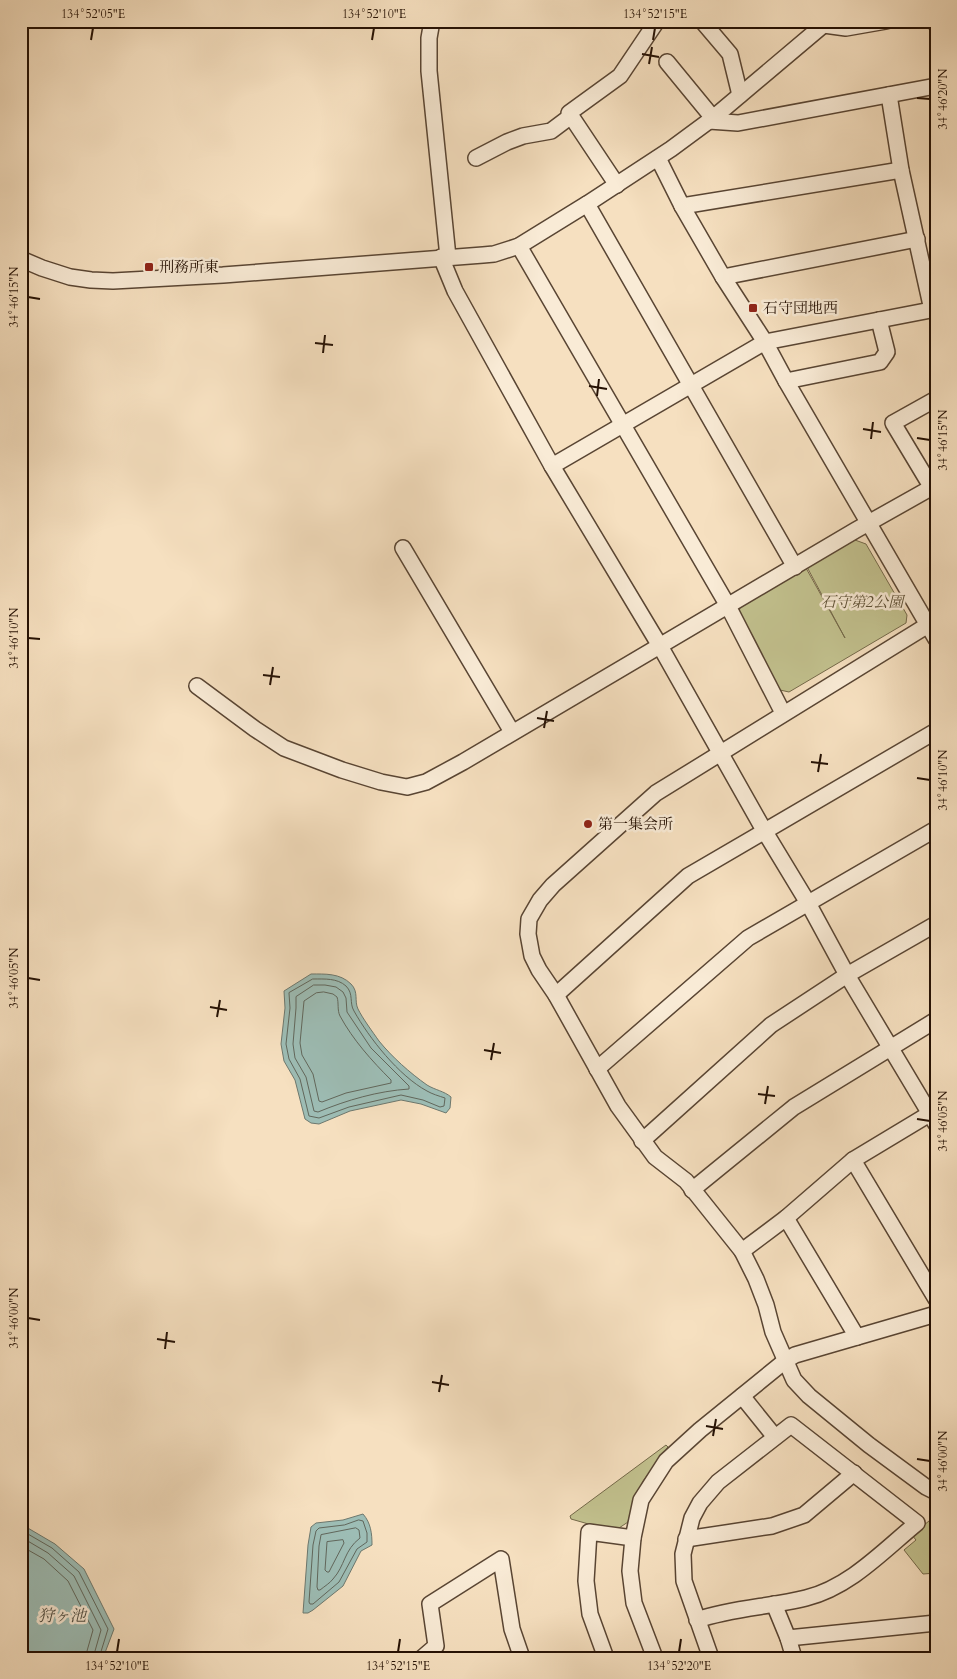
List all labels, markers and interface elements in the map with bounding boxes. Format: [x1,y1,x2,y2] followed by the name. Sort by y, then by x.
[61,6,125,22] text: 134°52'05"E
[342,6,406,22] text: 134°52'10"E
[623,6,687,22] text: 134°52'15"E
[935,68,951,129] text: 34°46'20"N
[159,257,219,277] place label: 刑務所東
[143,261,155,273] marker: 刑務所東
[6,266,22,327] text: 34°46'15"N
[763,298,838,318] place label: 石守団地西
[747,302,759,314] marker: 石守団地西
[935,409,951,470] text: 34°46'15"N
[821,592,906,612] park label: 石守第2公園
[6,607,22,668] text: 34°46'10"N
[935,749,951,810] text: 34°46'10"N
[598,814,673,834] place label: 第一集会所
[582,818,594,830] marker: 第一集会所
[6,947,22,1008] text: 34°46'05"N
[935,1090,951,1151] text: 34°46'05"N
[6,1287,22,1348] text: 34°46'00"N
[935,1430,951,1491] text: 34°46'00"N
[38,1605,88,1627] water label: 狩ヶ池
[85,1658,149,1674] text: 134°52'10"E
[366,1658,430,1674] text: 134°52'15"E
[647,1658,711,1674] text: 134°52'20"E

